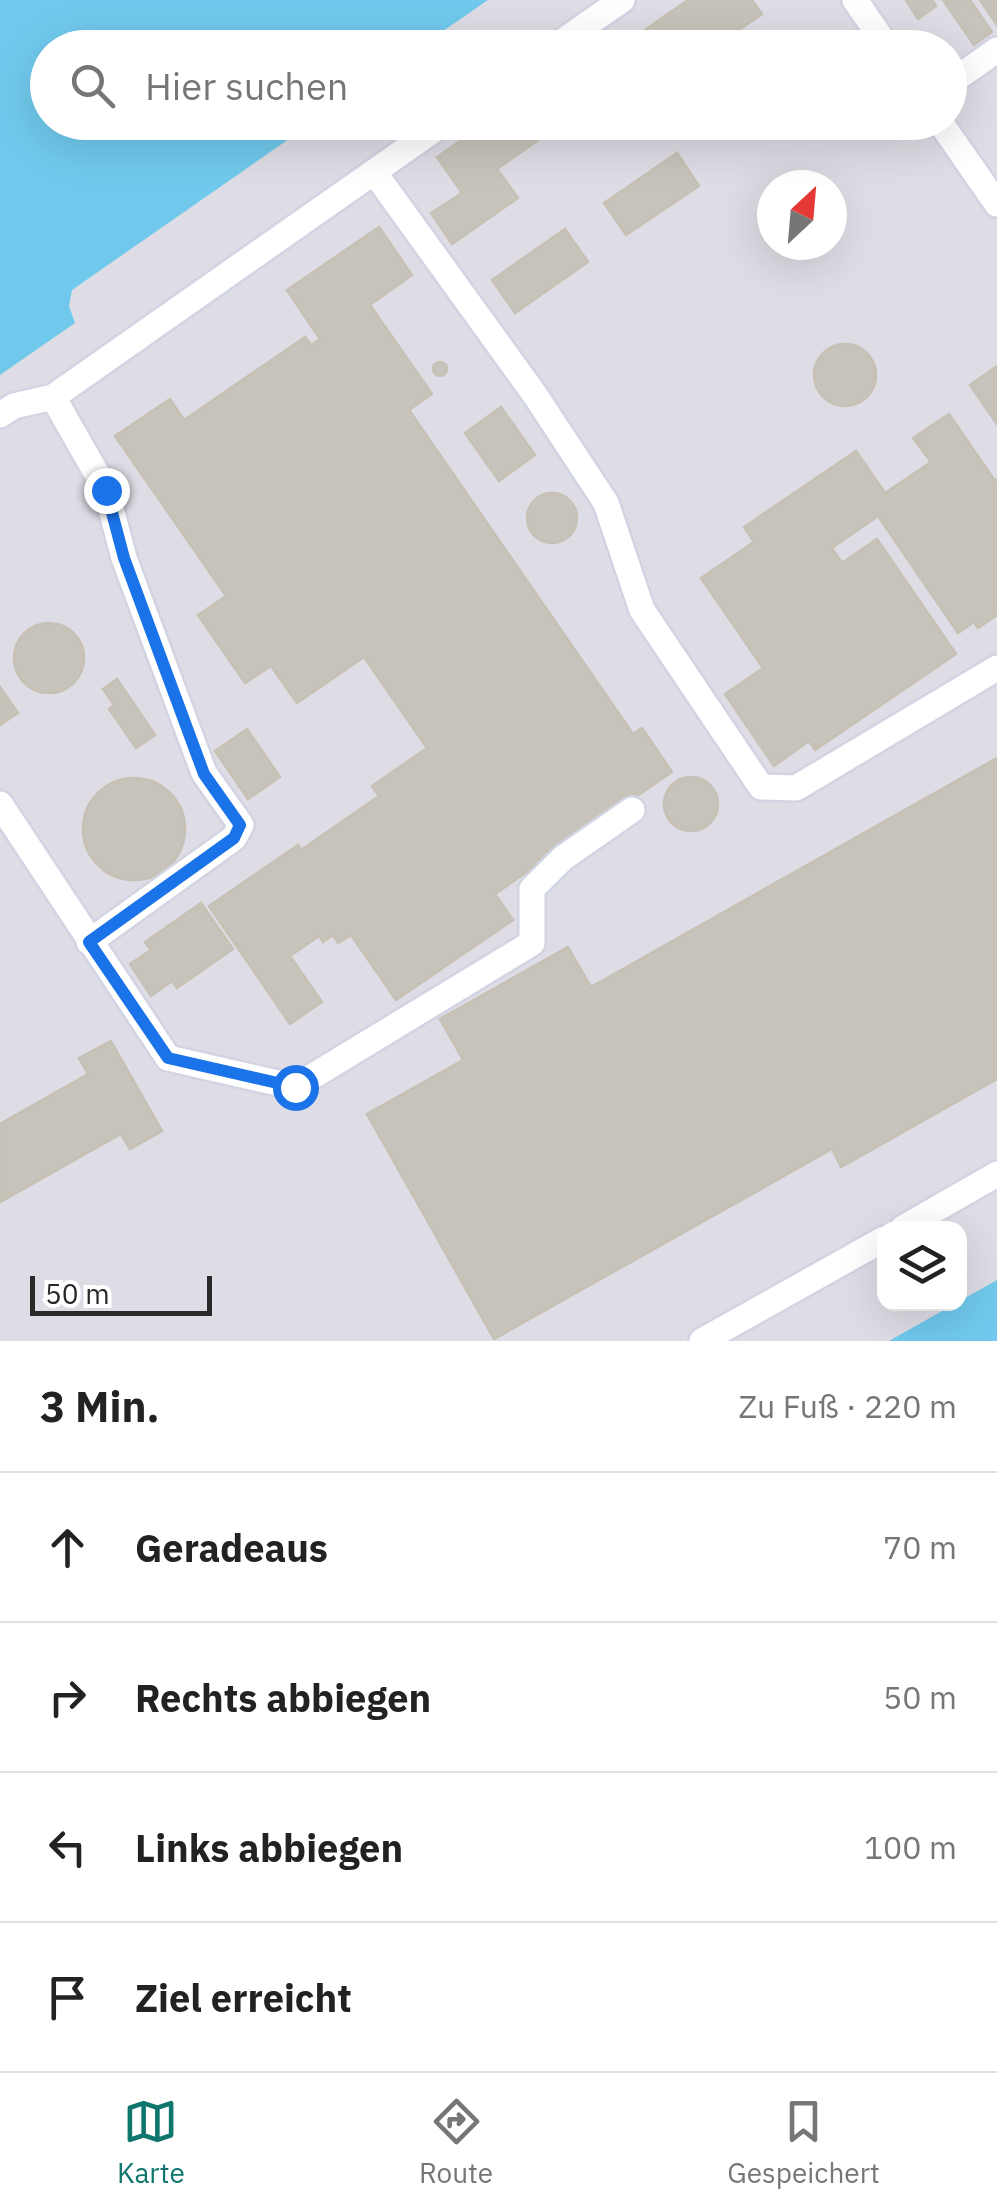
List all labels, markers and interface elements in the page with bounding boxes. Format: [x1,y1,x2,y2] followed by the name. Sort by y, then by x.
[30,30,967,140] search box
[65,58,120,113] icon: search
[145,61,348,110] text: Hier suchen
[757,170,847,260] north arrow
[84,468,130,514] route end
[273,1065,319,1111] route start
[877,1221,967,1311] map controls
[877,1221,967,1311] button: layers
[30,1271,212,1316] scale bar
[45,1275,110,1312] text: 50 m
[40,1379,160,1434] text: 3 Min.
[739,1385,957,1427] text: Zu Fuß · 220 m
[40,1520,95,1575] icon: ahead
[135,1523,328,1572] text: Geradeaus
[883,1526,957,1568] text: 70 m
[40,1670,95,1725] icon: right
[135,1673,431,1722] text: Rechts abbiegen
[883,1676,957,1718] text: 50 m
[40,1820,95,1875] icon: left
[135,1823,403,1872] text: Links abbiegen
[864,1826,957,1868] text: 100 m
[40,1970,95,2025] icon: arrive
[135,1973,352,2022] text: Ziel erreicht
[117,2094,185,2191] tab: Karte
[419,2094,493,2191] tab: Route
[727,2094,880,2191] tab: Gespeichert

